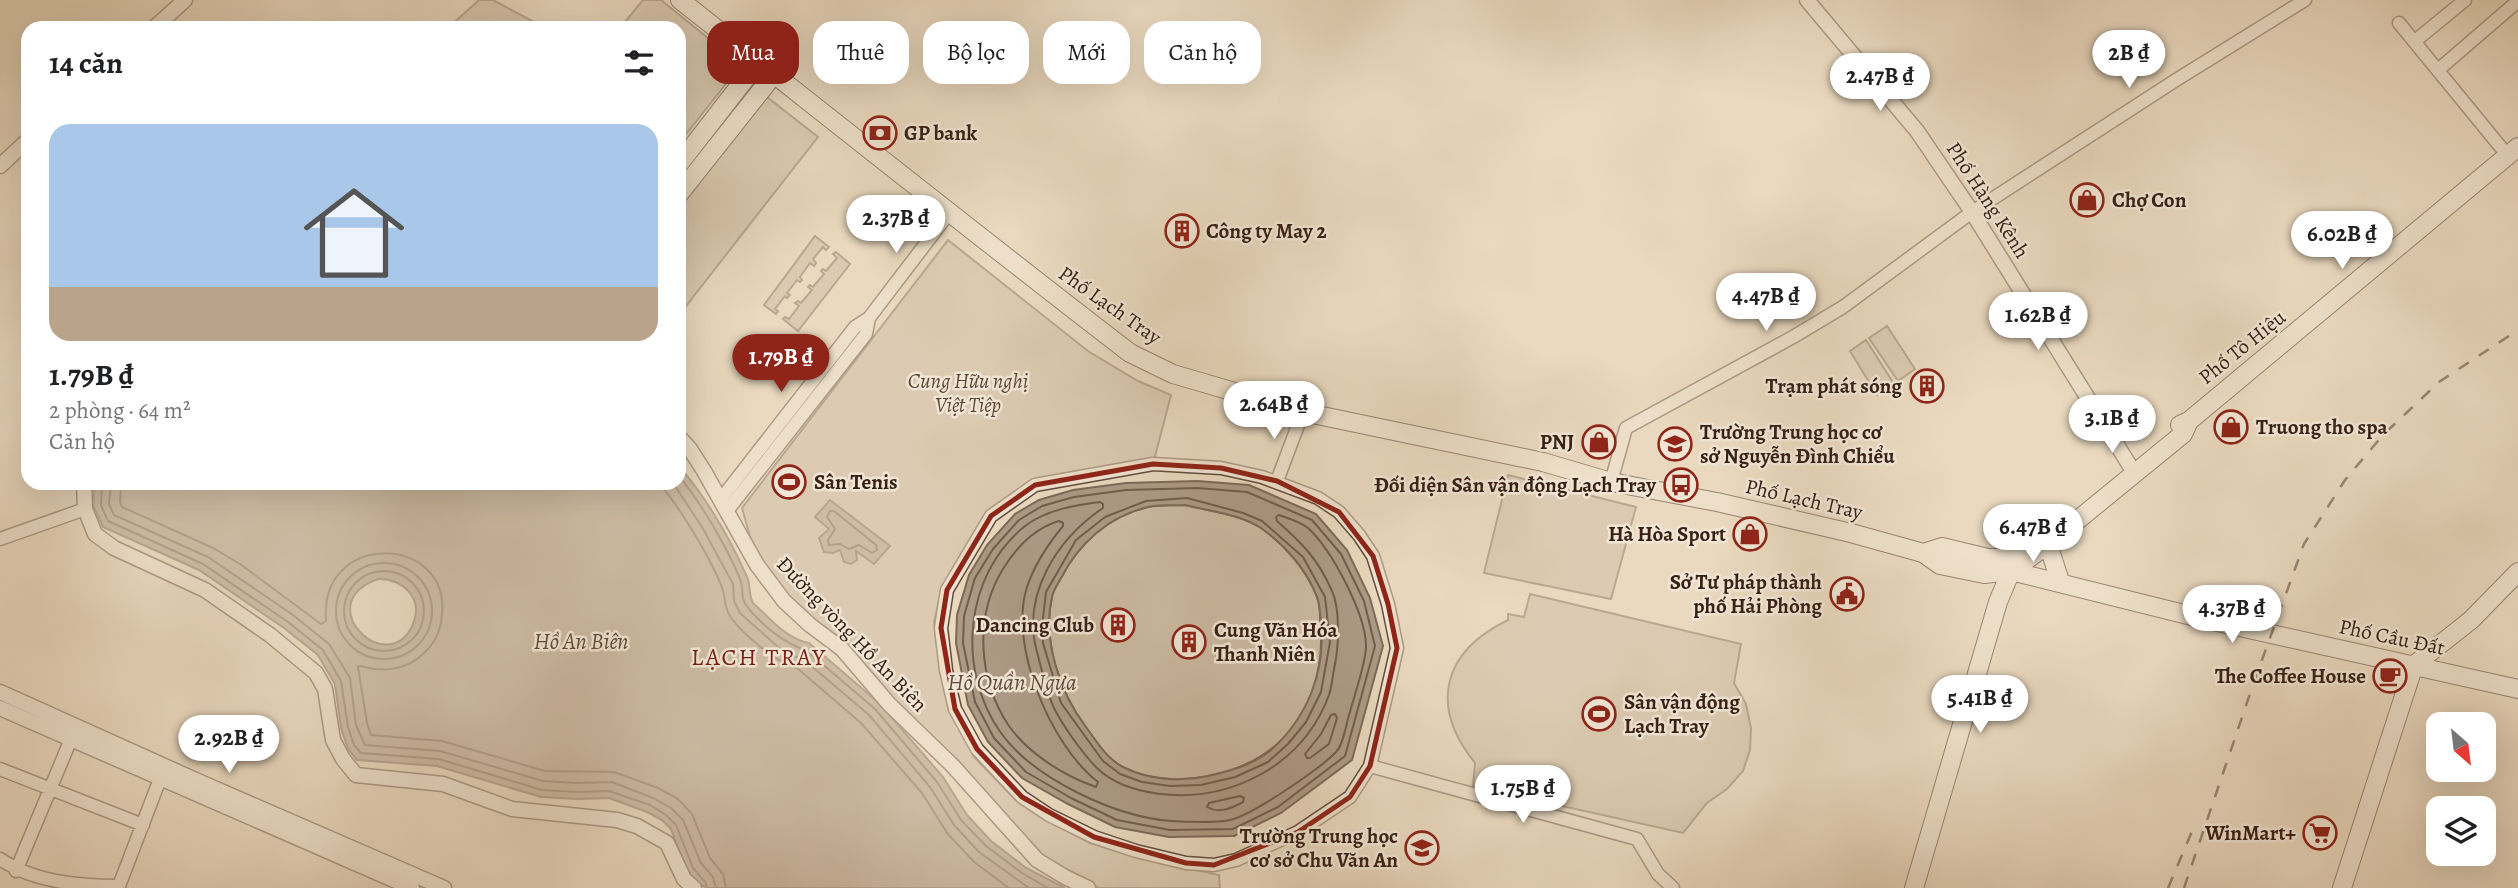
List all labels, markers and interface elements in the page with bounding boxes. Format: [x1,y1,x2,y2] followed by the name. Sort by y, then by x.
[707,21,799,84] chip: Mua
[813,21,909,84] chip: Thuê
[923,21,1029,84] chip: Bộ lọc
[1043,21,1130,84] chip: Mới
[1144,21,1261,84] chip: Căn hộ
[2088,31,2170,90] pin: 2B ₫
[2108,37,2150,68] text: 2B ₫
[49,43,123,83] text: 14 căn
[620,44,658,82] icon: filters
[1815,54,1945,113] pin: 2.47B ₫
[1846,60,1914,91] text: 2.47B ₫
[861,114,899,152] bank icon: GP bank
[904,119,977,147] place label: GP bank
[1940,136,2036,264] street label: Phố Hàng Kênh
[291,170,417,296] icon: home
[2068,181,2106,219] shop icon: Chợ Con
[2112,186,2187,214] place label: Chợ Con
[831,196,961,255] pin: 2.37B ₫
[862,202,930,233] text: 2.37B ₫
[1163,212,1201,250] building icon: Công ty May 2
[2277,212,2407,271] pin: 6.02B ₫
[1206,217,1327,245] place label: Công ty May 2
[2307,218,2377,249] text: 6.02B ₫
[1053,259,1168,351] street label: Phố Lạch Tray
[1701,274,1831,333] pin: 4.47B ₫
[1732,280,1800,311] text: 4.47B ₫
[1973,292,2103,352] pin: 1.62B ₫
[2005,299,2071,330] text: 1.62B ₫
[2193,303,2292,391] street label: Phố Tô Hiệu
[716,334,846,394] pin: 1.79B ₫
[748,341,814,372] text: 1.79B ₫
[49,355,134,395] text: 1.79B ₫
[908,367,1028,419] park label: Cung Hữu nghị Việt Tiệp
[1908,367,1946,405] building icon: Trạm phát sóng
[1766,372,1902,400] place label: Trạm phát sóng
[1209,382,1339,441] pin: 2.64B ₫
[1239,388,1309,419] text: 2.64B ₫
[49,395,190,426] text: 2 phòng · 64 m²
[2055,396,2169,455] pin: 3.1B ₫
[2085,402,2139,433] text: 3.1B ₫
[2212,408,2250,446] shop icon: Truong tho spa
[2256,413,2388,441] place label: Truong tho spa
[1700,418,1895,470] place label: Trường Trung học cơ sở Nguyễn Đình Chiểu
[1580,423,1618,461] shop icon: PNJ
[1656,425,1694,463] school or university icon: Trường Trung học cơ sở Nguyễn Đình Chiểu
[49,426,115,457] text: Căn hộ
[1540,428,1574,456] place label: PNJ
[770,463,808,501] sports icon: Sân Tenis
[1662,466,1700,504] bus stop icon: Đối diện Sân vận động Lạch Tray
[814,468,898,496] place label: Sân Tenis
[1374,471,1657,499] place label: Đối diện Sân vận động Lạch Tray
[1743,472,1866,526] street label: Phố Lạch Tray
[1968,504,2098,564] pin: 6.47B ₫
[1999,511,2067,542] text: 6.47B ₫
[1731,515,1769,553] shop icon: Hà Hòa Sport
[1608,520,1726,548] place label: Hà Hòa Sport
[770,550,934,718] street label: Đường vòng Hồ An Biên
[1670,568,1822,620] place label: Sở Tư pháp thành phố Hải Phòng
[1828,575,1866,613] public building icon: Sở Tư pháp thành phố Hải Phòng
[2167,586,2297,645] pin: 4.37B ₫
[2199,592,2266,623] text: 4.37B ₫
[1099,606,1137,644] building icon: Dancing Club
[975,611,1094,639] place label: Dancing Club
[2336,612,2448,662] street label: Phố Cầu Đất
[1214,616,1338,668] place label: Cung Văn Hóa Thanh Niên
[1170,623,1208,661] building icon: Cung Văn Hóa Thanh Niên
[534,626,628,657] water label: Hồ An Biên
[691,641,827,673] district label: LẠCH TRAY
[2371,657,2409,695] cafe icon: The Coffee House
[2215,662,2366,690] place label: The Coffee House
[947,667,1077,698] water label: Hồ Quần Ngựa
[1915,676,2045,735] pin: 5.41B ₫
[1947,682,2013,713] text: 5.41B ₫
[1624,688,1740,740] place label: Sân vận động Lạch Tray
[1580,695,1618,733] sports icon: Sân vận động Lạch Tray
[2426,712,2496,782] north arrow
[2426,712,2496,866] map controls
[164,716,294,775] pin: 2.92B ₫
[194,722,264,753] text: 2.92B ₫
[1458,766,1588,825] pin: 1.75B ₫
[1491,772,1555,803] text: 1.75B ₫
[2426,796,2496,866] button: layers
[2301,814,2339,852] supermarket icon: WinMart+
[2204,819,2296,847] place label: WinMart+
[1240,822,1398,874] place label: Trường Trung học cơ sở Chu Văn An
[1403,829,1441,867] school or university icon: Trường Trung học cơ sở Chu Văn An

